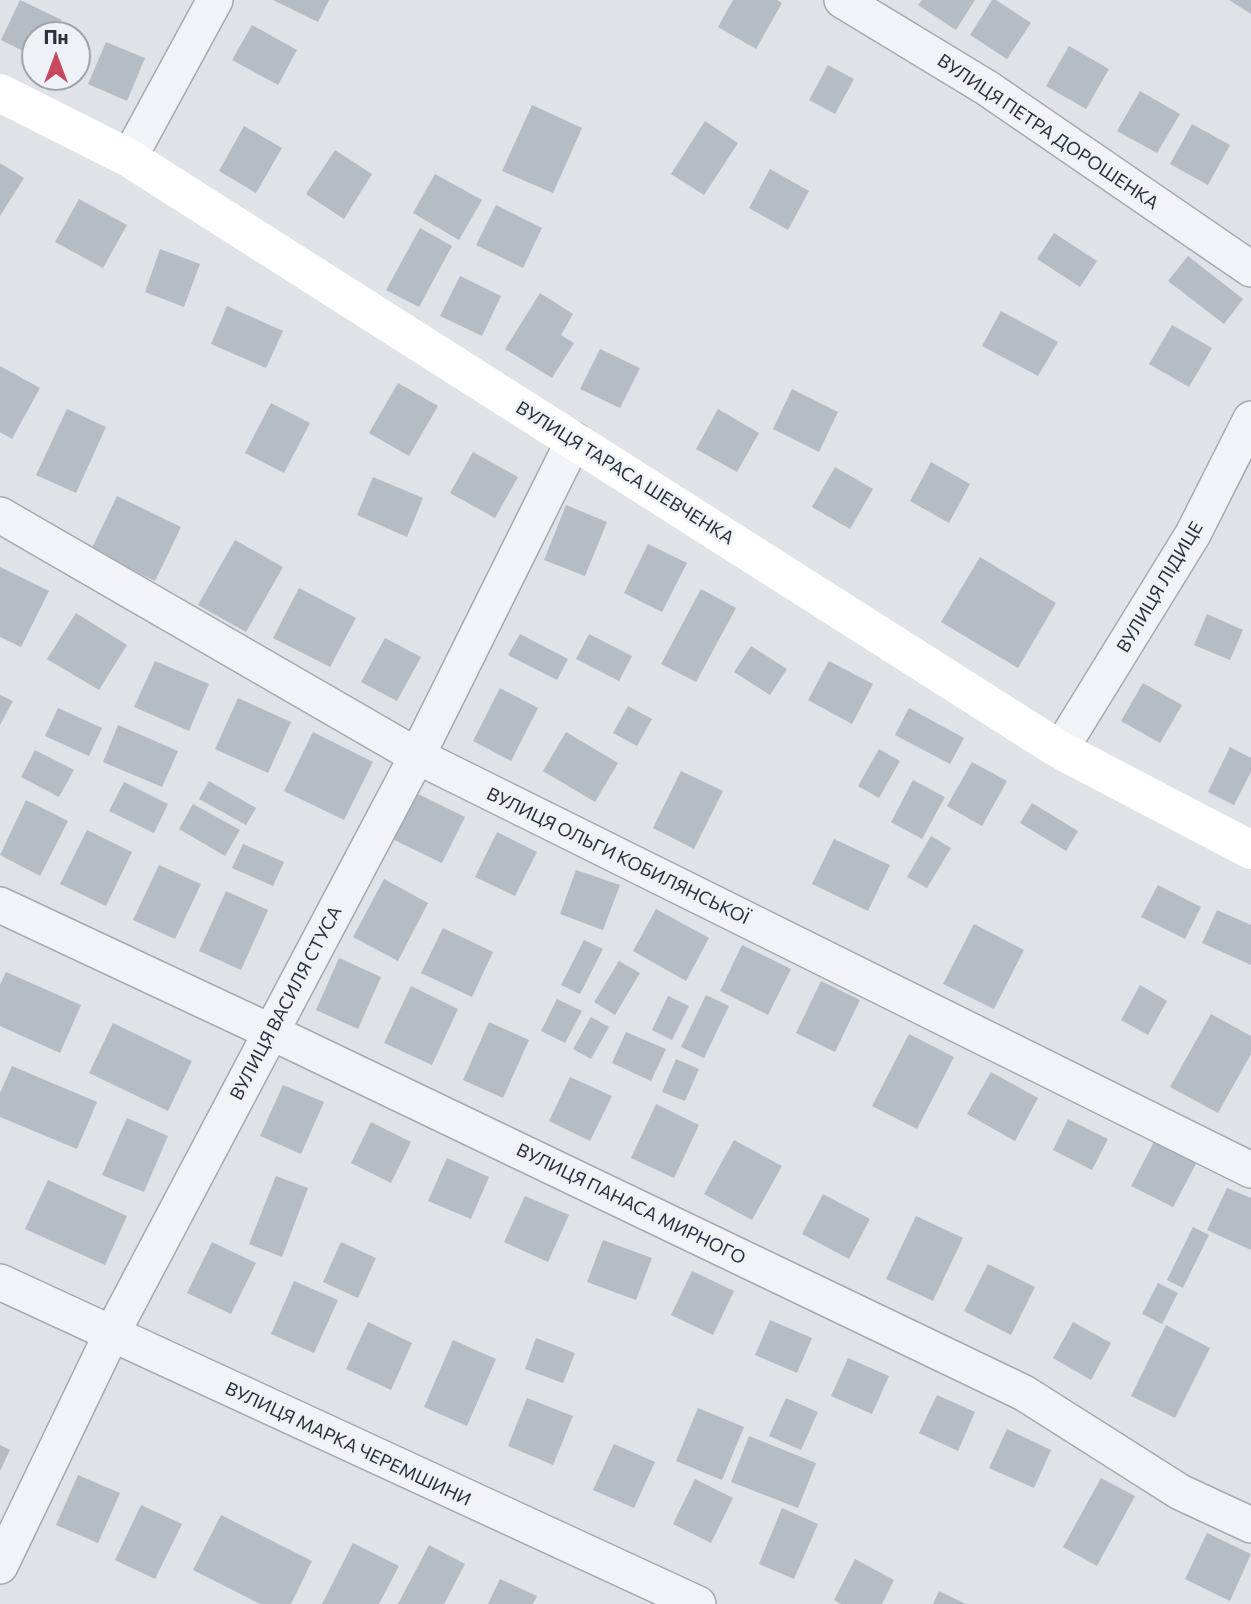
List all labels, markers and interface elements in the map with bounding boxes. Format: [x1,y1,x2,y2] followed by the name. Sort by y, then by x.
[21,21,91,91] north arrow
[43,25,69,48] text: Пн
[933,50,1163,214] street label: ВУЛИЦЯ ПЕТРА ДОРОШЕНКА
[512,397,738,549] street label: ВУЛИЦЯ ТАРАСА ШЕВЧЕНКА
[1112,518,1208,656] street label: ВУЛИЦЯ ЛІДИЦЕ
[483,783,753,929] street label: ВУЛИЦЯ ОЛЬГИ КОБИЛЯНСЬКОЇ
[226,902,346,1104] street label: ВУЛИЦЯ ВАСИЛЯ СТУСА
[513,1139,749,1269] street label: ВУЛИЦЯ ПАНАСА МИРНОГО
[222,1377,474,1511] street label: ВУЛИЦЯ МАРКА ЧЕРЕМШИНИ

